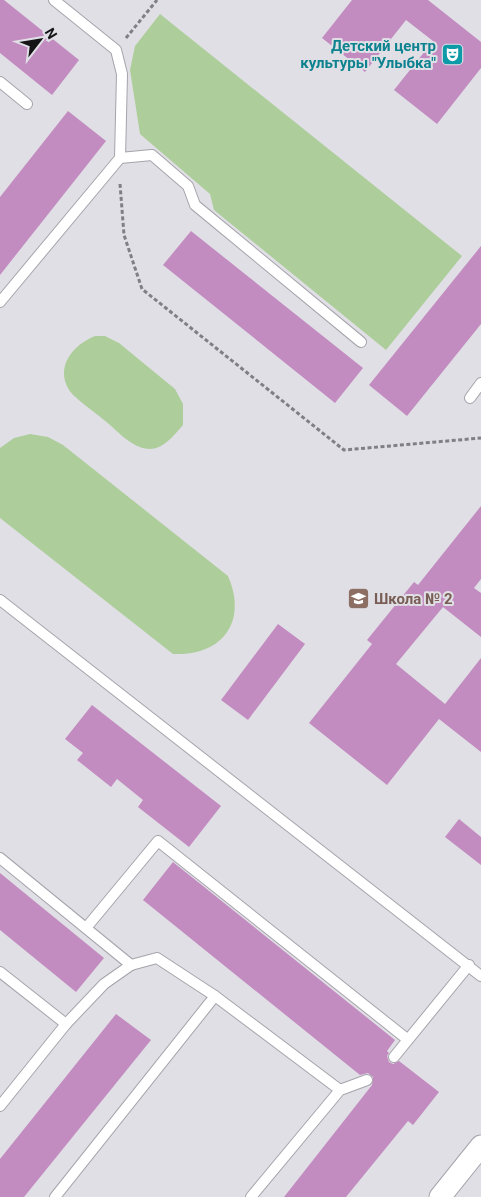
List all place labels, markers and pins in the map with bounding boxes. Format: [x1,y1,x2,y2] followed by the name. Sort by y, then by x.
[300,37,436,72] place label: Детский центр культуры "Улыбка"
[440,43,464,67] theatre icon: Детский центр культуры "Улыбка"
[346,587,370,611] school or university icon: Школа № 2
[374,590,453,608] place label: Школа № 2

